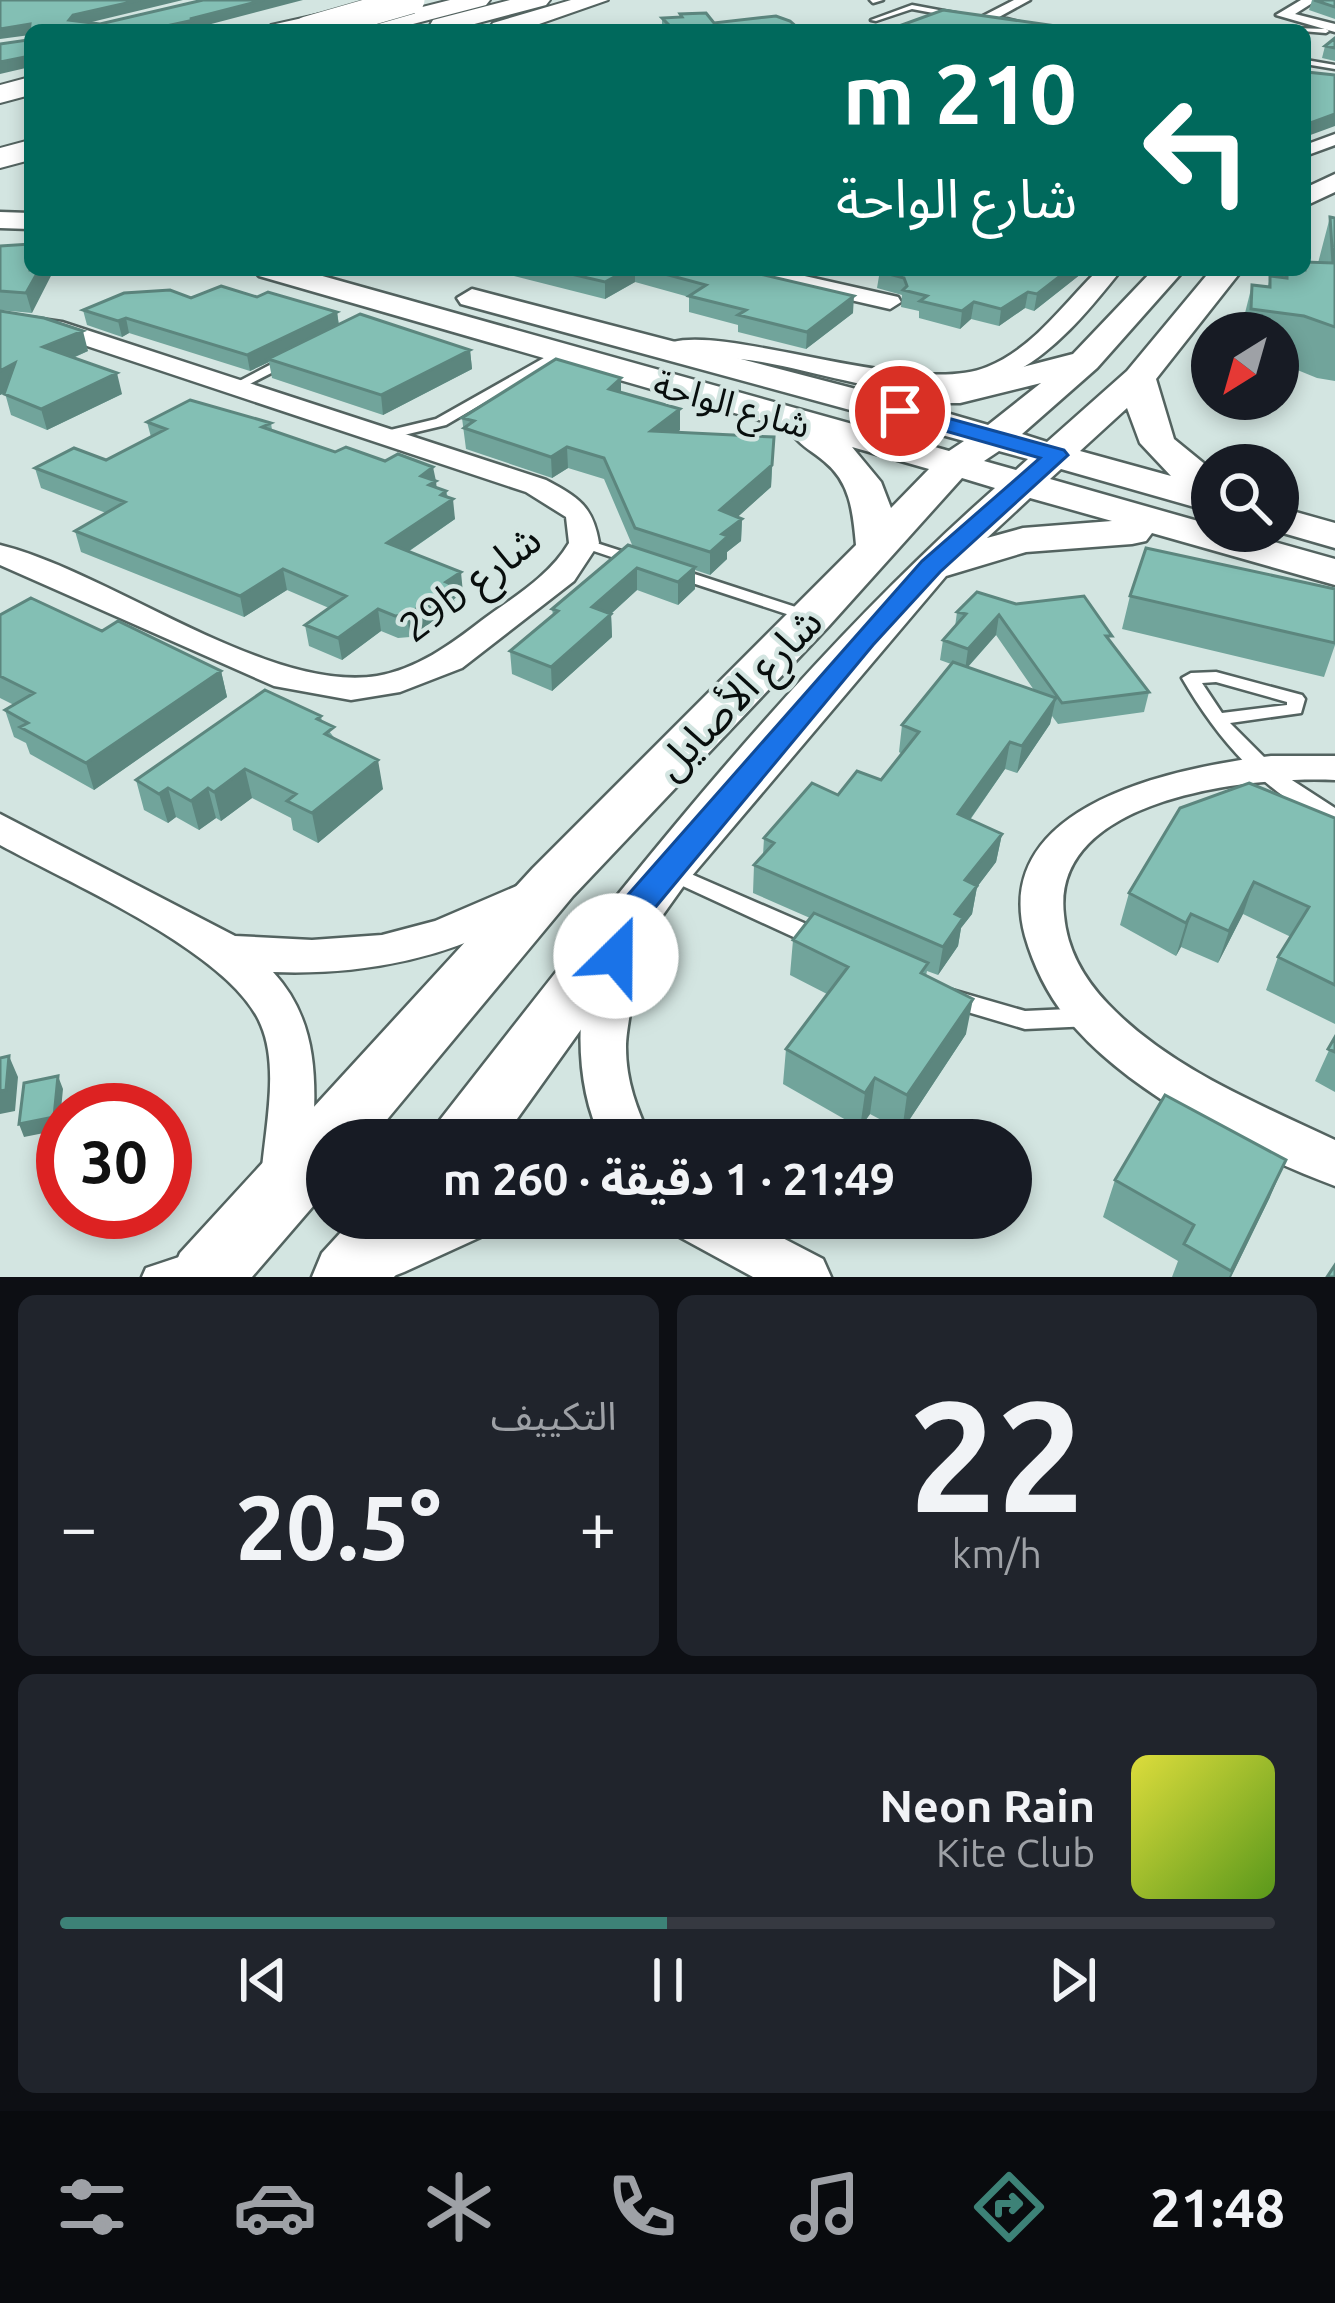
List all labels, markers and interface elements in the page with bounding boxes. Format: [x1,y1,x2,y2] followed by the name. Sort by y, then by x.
[843,46,1077,140] text: 210 m
[1119,72,1275,228] icon: left
[836,168,1077,228] text: شارع الواحة
[1191,312,1299,420] north arrow
[1191,312,1299,552] map controls
[849,360,951,462] pin
[647,362,815,452] street label: شارع الواحة
[867,378,933,444] icon: arrive
[1191,444,1299,552] button: search
[390,515,555,658] street label: 29b شارع
[645,597,837,794] street label: شارع الأصايل
[553,893,679,1019] position arrow
[36,1083,192,1239] speed limit sign: 30
[443,1153,895,1204] text: 21:49 · 1 دقيقة · 260 m
[909,1367,1085,1541] text: 22
[491,1394,617,1437] text: التكييف
[235,1476,441,1577] text: 20.5°
[60,1489,97,1563] text: −
[579,1489,616,1563] text: +
[952,1532,1042,1575] text: km/h
[880,1780,1095,1831] text: Neon Rain
[936,1831,1095,1874] text: Kite Club
[230,1947,296,2013] icon: previous
[635,1947,701,2013] icon: pause
[1040,1947,1106,2013] icon: next
[50,2165,134,2249] icon: filters
[233,2165,317,2249] icon: car
[417,2165,501,2249] icon: climate
[600,2165,684,2249] icon: phone
[783,2165,867,2249] icon: music
[967,2165,1051,2249] icon: directions
[1150,2177,1285,2237] text: 21:48

